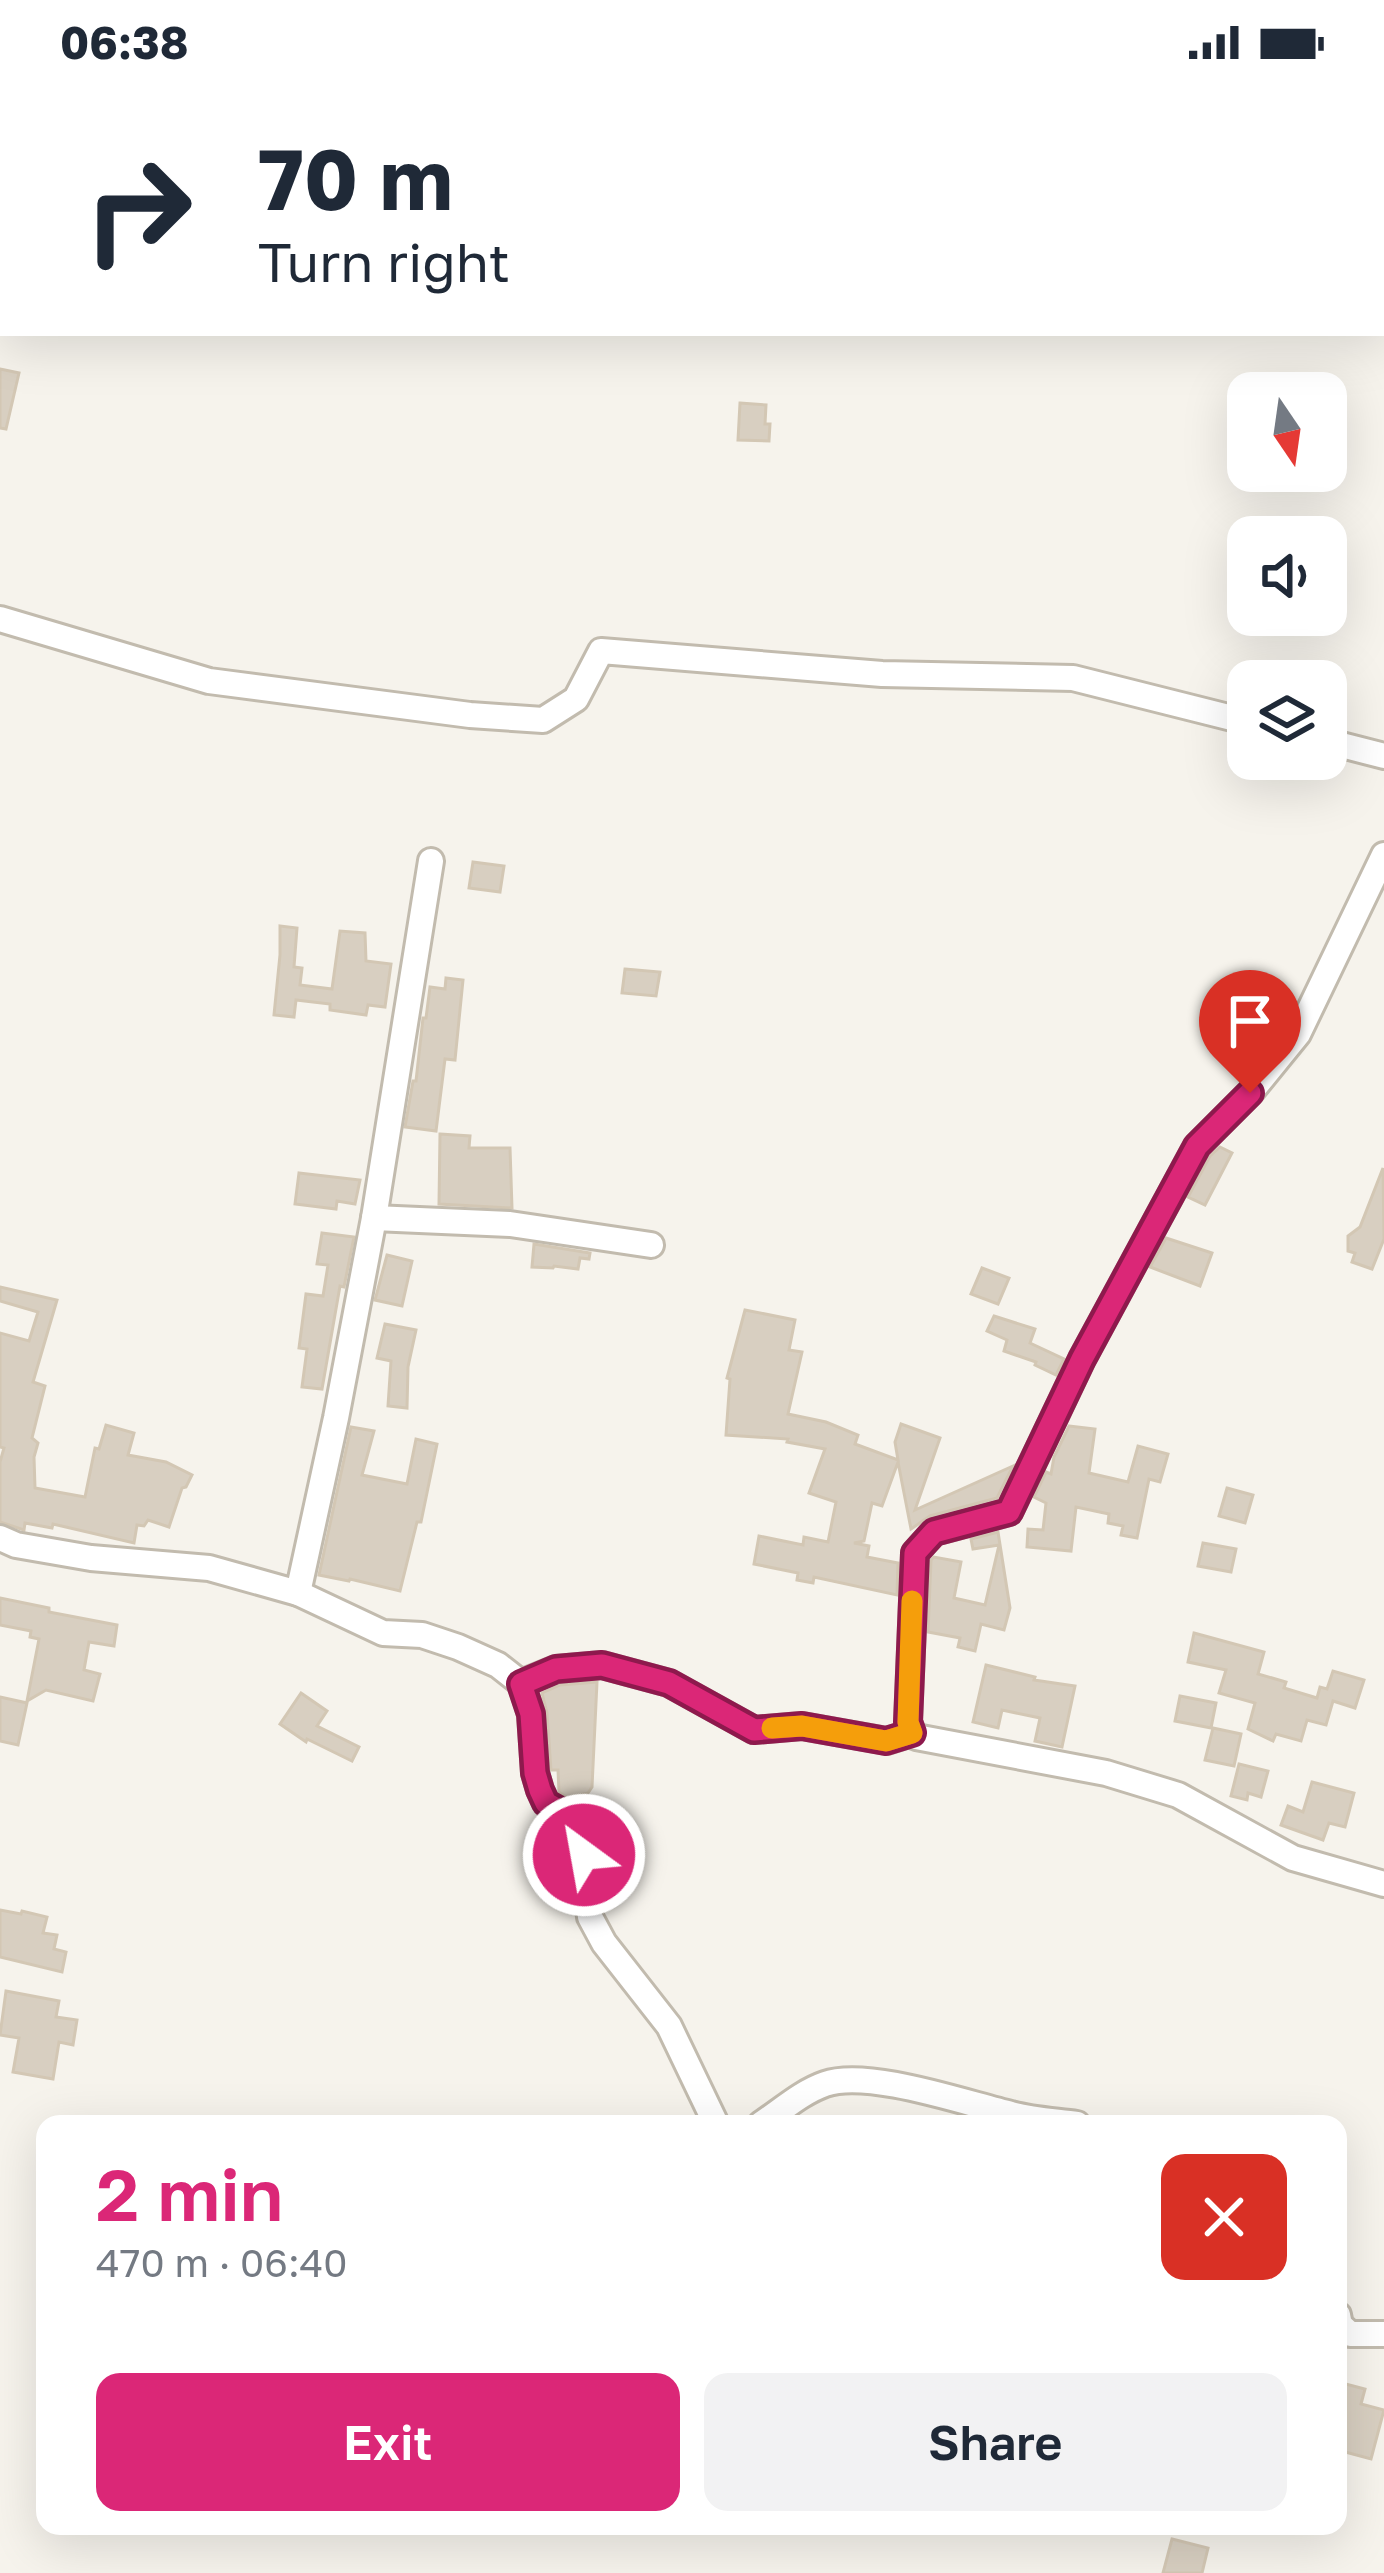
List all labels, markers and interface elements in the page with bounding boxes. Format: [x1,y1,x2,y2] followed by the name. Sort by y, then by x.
[60,15,188,69] text: 06:38
[258,128,453,228] text: 70 m
[60,132,216,288] icon: right
[258,229,510,294] text: Turn right
[1227,372,1347,492] north arrow
[1227,372,1347,780] map controls
[1227,516,1347,636] button: sound
[1227,660,1347,780] button: layers
[1199,970,1301,1093] pin
[1217,988,1283,1054] icon: arrive
[521,1792,647,1918] position arrow
[96,2150,283,2237] text: 2 min
[1161,2154,1287,2280] button: close
[96,2239,348,2286] text: 470 m · 06:40
[96,2373,680,2511] button: Exit
[704,2373,1287,2511] button: Share

